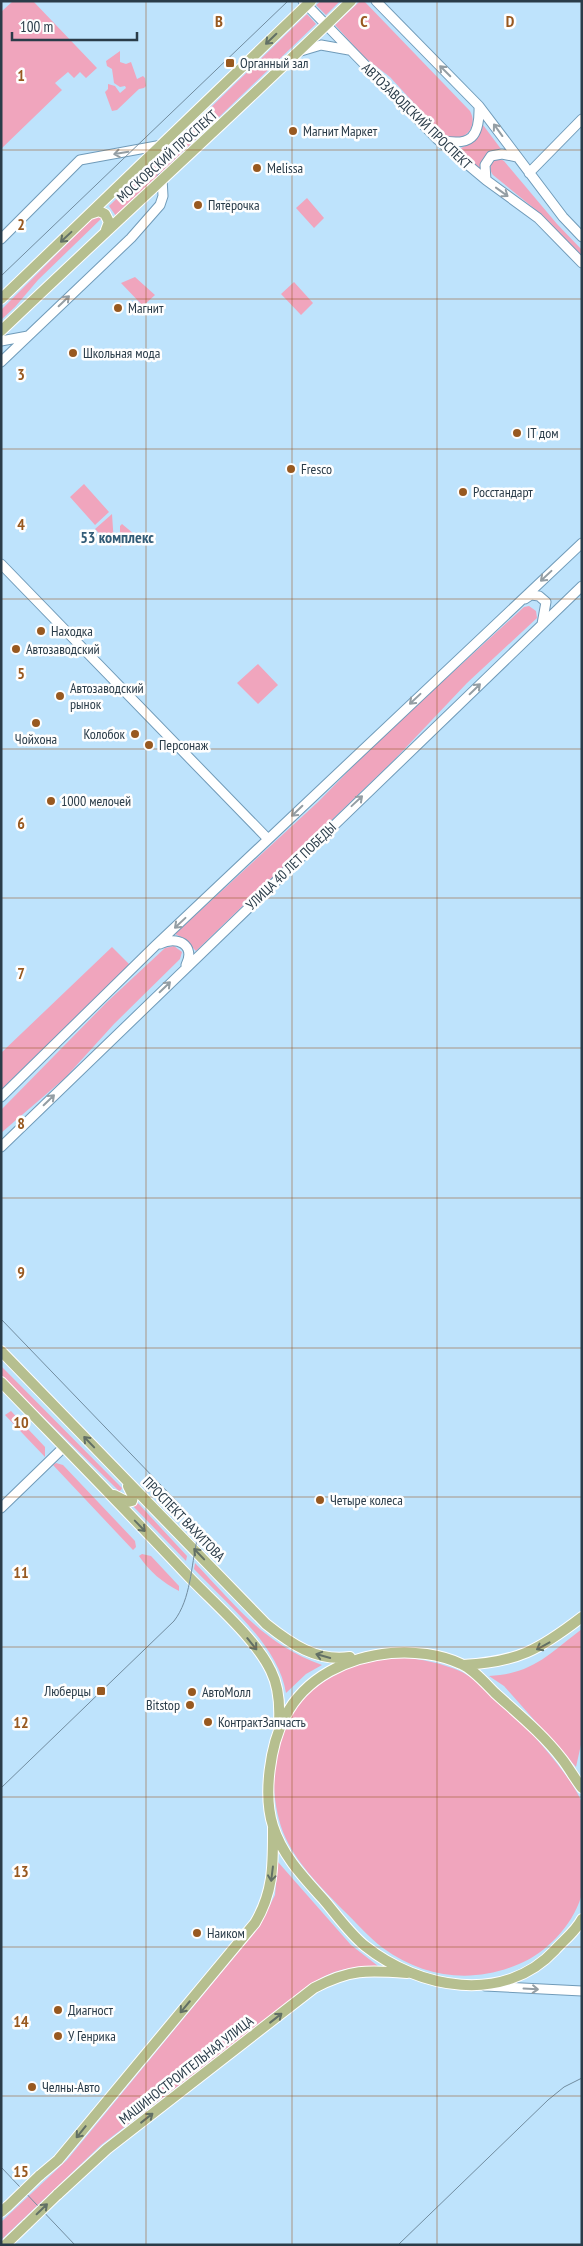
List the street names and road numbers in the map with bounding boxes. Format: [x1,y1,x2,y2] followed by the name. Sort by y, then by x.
[358,59,476,174] street label: АВТОЗАВОДСКИЙ ПРОСПЕКТ
[113,106,222,206] street label: МОСКОВСКИЙ ПРОСПЕКТ
[242,818,340,914] street label: УЛИЦА 40 ЛЕТ ПОБЕДЫ
[139,1473,229,1565] street label: ПРОСПЕКТ ВАХИТОВА
[115,2012,257,2128] street label: МАШИНОСТРОИТЕЛЬНАЯ УЛИЦА

